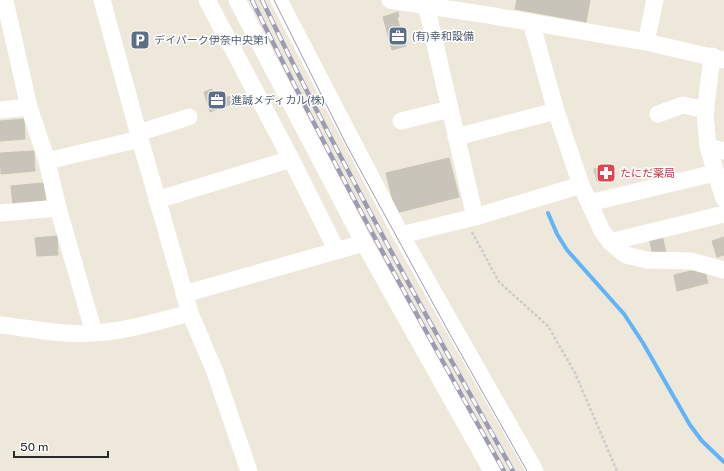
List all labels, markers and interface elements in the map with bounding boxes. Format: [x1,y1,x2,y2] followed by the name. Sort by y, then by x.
[387,25,409,47] office icon: (有)幸和設備
[129,29,151,51] parking icon: デイパーク伊奈中央第1
[412,30,474,42] place label: (有)幸和設備
[154,34,268,46] place label: デイパーク伊奈中央第1
[206,89,228,111] office icon: 進誠メディカル(株)
[231,94,325,106] place label: 進誠メディカル(株)
[595,162,617,184] pharmacy icon: たにだ薬局
[620,167,675,179] place label: たにだ薬局
[14,433,108,459] scale bar
[20,440,48,454] text: 50 m

